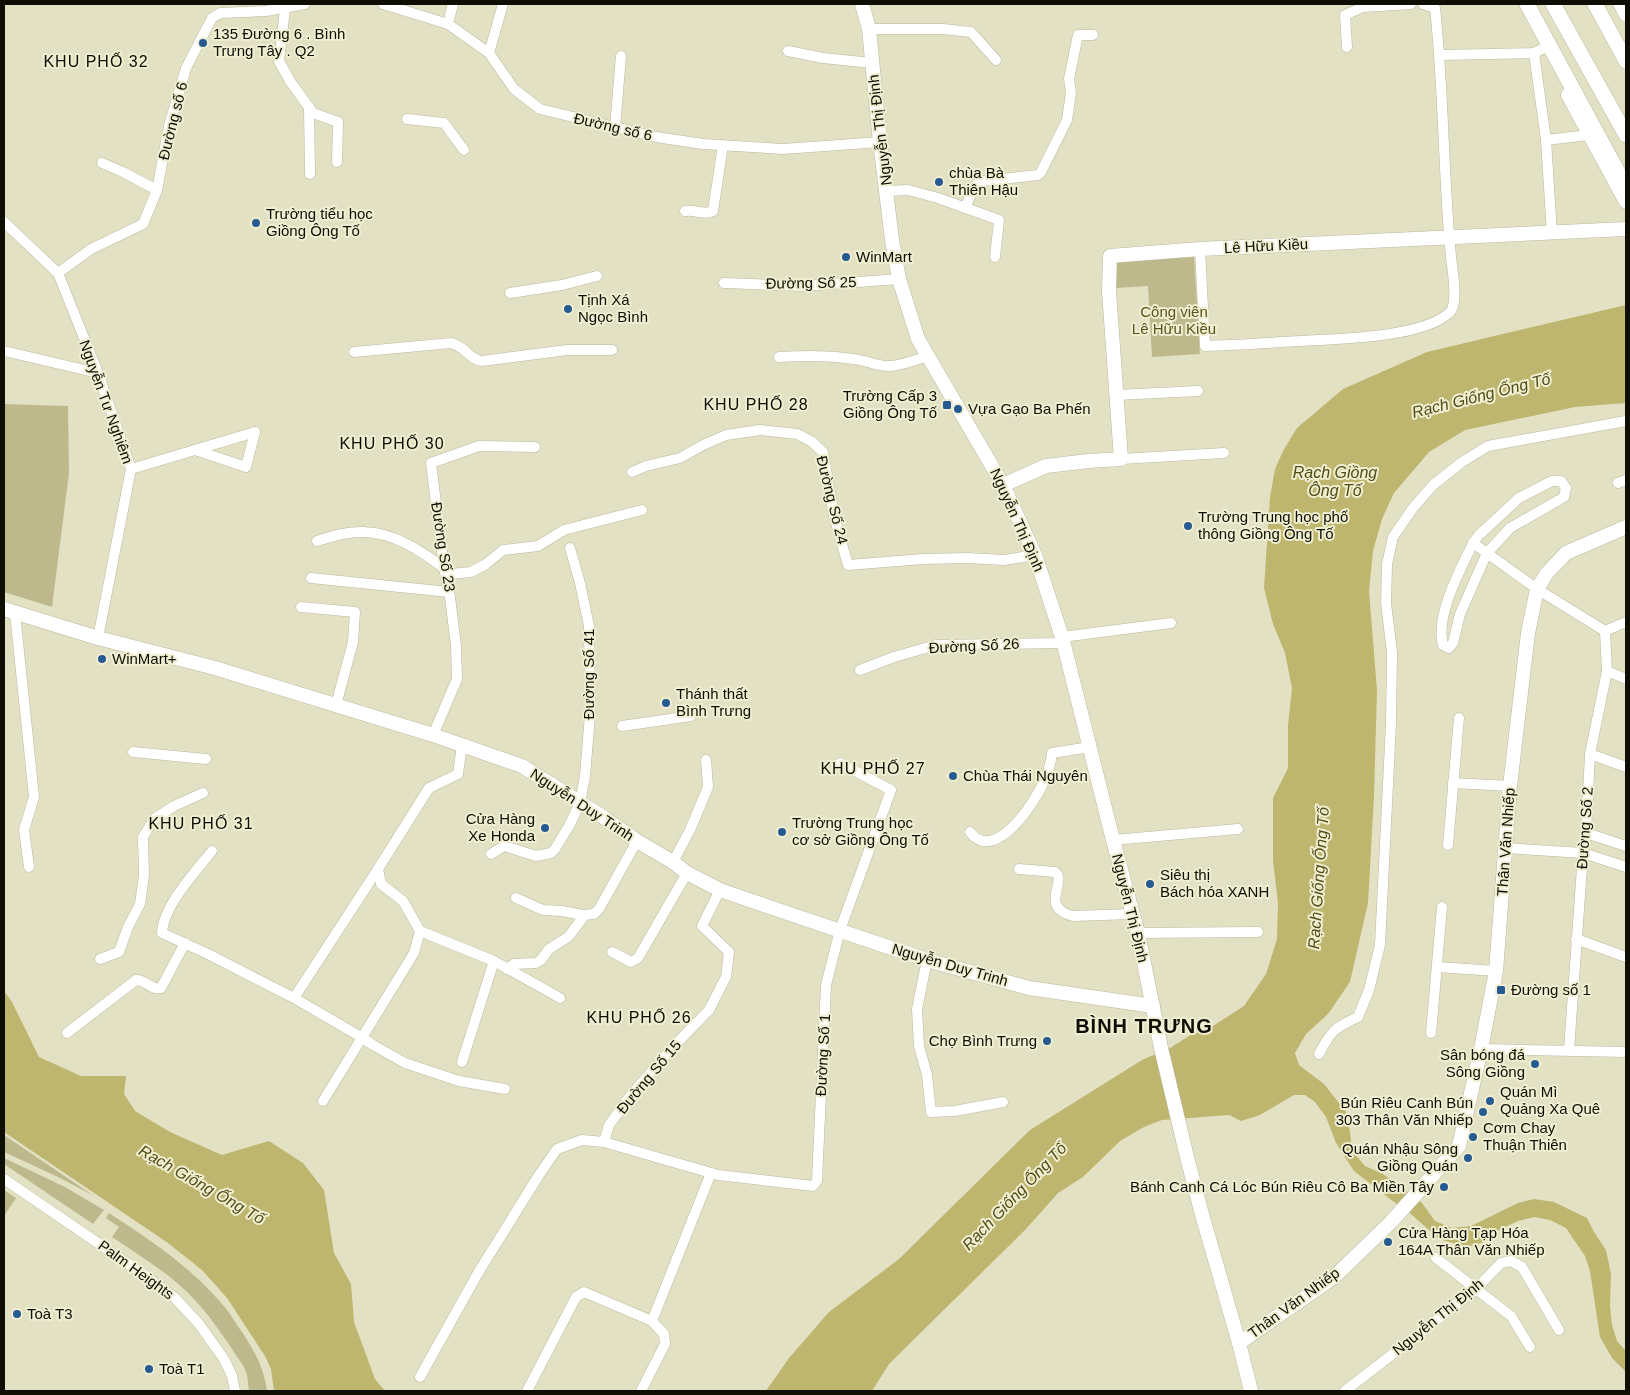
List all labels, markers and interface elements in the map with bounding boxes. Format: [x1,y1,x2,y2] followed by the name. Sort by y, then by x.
[213,25,345,59] place label: 135 Đường 6 . Bình Trưng Tây . Q2
[197,37,209,49] marker: 135 Đường 6 . Bình Trưng Tây . Q2
[43,51,149,70] district label: KHU PHỐ 32
[864,74,895,186] street label: Nguyễn Thị Định
[155,80,190,162] street label: Đường số 6
[572,109,654,144] street label: Đường số 6
[949,164,1018,198] place label: chùa Bà Thiên Hậu
[933,176,945,188] marker: chùa Bà Thiên Hậu
[266,205,373,239] place label: Trường tiểu học Giồng Ông Tố
[250,217,262,229] marker: Trường tiểu học Giồng Ông Tố
[1223,235,1308,256] street label: Lê Hữu Kiều
[856,248,913,265] place label: WinMart
[840,251,852,263] marker: WinMart
[765,273,857,292] street label: Đường Số 25
[578,291,648,325] place label: Tịnh Xá Ngọc Bình
[562,303,574,315] marker: Tịnh Xá Ngọc Bình
[1132,303,1216,337] park label: Công viên Lê Hữu Kiều
[76,338,137,466] street label: Nguyễn Tư Nghiêm
[1410,369,1554,421] water label: Rạch Giống Ống Tố
[843,387,938,421] place label: Trường Cấp 3 Giồng Ông Tố
[703,394,809,413] district label: KHU PHỐ 28
[941,399,953,411] marker: Trường Cấp 3 Giồng Ông Tố
[968,400,1091,417] place label: Vựa Gạo Ba Phến
[952,403,964,415] marker: Vựa Gạo Ba Phến
[339,433,445,452] district label: KHU PHỐ 30
[813,454,852,546] street label: Đường Số 24
[1293,464,1377,499] water label: Rạch Giồng Ông Tố
[987,465,1048,574] street label: Nguyễn Thị Định
[428,501,459,593] street label: Đường Số 23
[1198,508,1348,542] place label: Trường Trung học phổ thông Giồng Ông Tố
[1182,520,1194,532] marker: Trường Trung học phổ thông Giồng Ông Tố
[580,629,597,719] street label: Đường Số 41
[928,635,1020,656] street label: Đường Số 26
[112,650,177,667] place label: WinMart+
[96,653,108,665] marker: WinMart+
[676,685,751,719] place label: Thánh thất Bình Trưng
[660,697,672,709] marker: Thánh thất Bình Trưng
[820,758,926,777] district label: KHU PHỐ 27
[527,765,637,844] street label: Nguyễn Duy Trinh
[963,767,1088,784] place label: Chùa Thái Nguyên
[947,770,959,782] marker: Chùa Thái Nguyên
[1573,786,1596,870] street label: Đường Số 2
[1493,787,1518,897] street label: Thân Văn Nhiếp
[1304,804,1332,950] water label: Rạch Giống Ống Tố
[466,810,536,844] place label: Cửa Hàng Xe Honda
[148,813,254,832] district label: KHU PHỐ 31
[792,814,930,848] place label: Trường Trung học cơ sở Giồng Ông Tố
[539,822,551,834] marker: Cửa Hàng Xe Honda
[776,826,788,838] marker: Trường Trung học cơ sở Giồng Ông Tố
[1109,852,1152,964] street label: Nguyễn Thị Định
[1160,866,1269,900] place label: Siêu thị Bách hóa XANH
[1144,878,1156,890] marker: Siêu thị Bách hóa XANH
[890,940,1010,989] street label: Nguyễn Duy Trinh
[1511,981,1591,998] place label: Đường số 1
[1495,984,1507,996] marker: Đường số 1
[586,1007,692,1026] district label: KHU PHỐ 26
[812,1013,833,1097] street label: Đường Số 1
[1075,1015,1213,1037] district label: BÌNH TRƯNG
[929,1032,1037,1049] place label: Chợ Bình Trưng
[1041,1035,1053,1047] marker: Chợ Bình Trưng
[613,1036,684,1117] street label: Đường Số 15
[1440,1046,1526,1080] place label: Sân bóng đá Sông Giồng
[1529,1058,1541,1070] marker: Sân bóng đá Sông Giồng
[1500,1083,1600,1117] place label: Quán Mì Quảng Xa Quê
[1336,1094,1473,1128] place label: Bún Riêu Canh Bún 303 Thân Văn Nhiếp
[1484,1095,1496,1107] marker: Quán Mì Quảng Xa Quê
[1477,1106,1489,1118] marker: Bún Riêu Canh Bún 303 Thân Văn Nhiếp
[1483,1119,1567,1153] place label: Cơm Chay Thuận Thiên
[1467,1131,1479,1143] marker: Cơm Chay Thuận Thiên
[958,1137,1071,1253] water label: Rạch Giống Ống Tố
[1342,1140,1458,1174] place label: Quán Nhậu Sông Giồng Quán
[136,1141,270,1228] water label: Rạch Giống Ống Tố
[1462,1152,1474,1164] marker: Quán Nhậu Sông Giồng Quán
[1130,1178,1434,1195] place label: Bánh Canh Cá Lóc Bún Riêu Cô Ba Miền Tây
[1438,1181,1450,1193] marker: Bánh Canh Cá Lóc Bún Riêu Cô Ba Miền Tây
[1398,1224,1545,1258] place label: Cửa Hàng Tạp Hóa 164A Thân Văn Nhiếp
[1382,1236,1394,1248] marker: Cửa Hàng Tạp Hóa 164A Thân Văn Nhiếp
[95,1237,177,1303] street label: Palm Heights
[1245,1264,1343,1341] street label: Thân Văn Nhiếp
[1389,1275,1486,1358] street label: Nguyễn Thị Định
[27,1305,73,1322] place label: Toà T3
[11,1308,23,1320] marker: Toà T3
[159,1360,205,1377] place label: Toà T1
[143,1363,155,1375] marker: Toà T1

